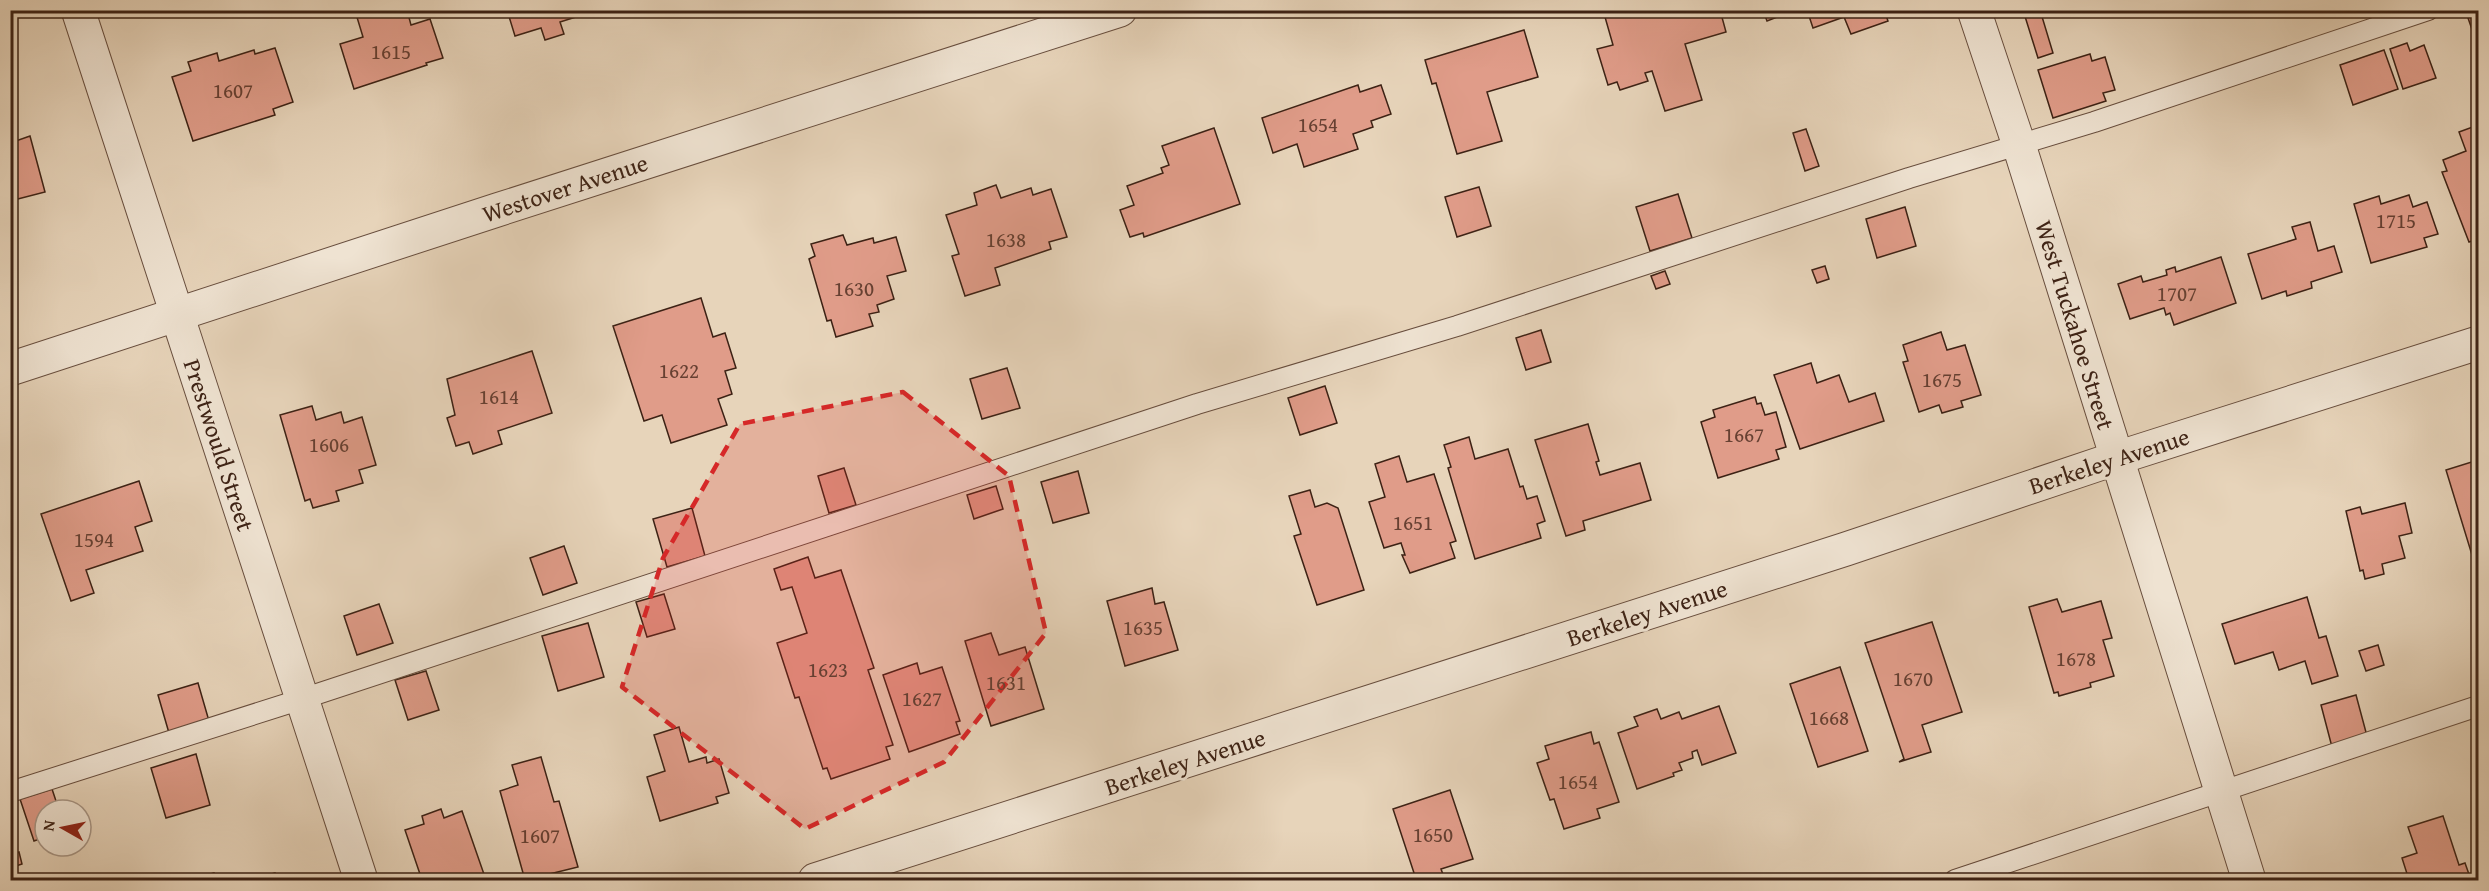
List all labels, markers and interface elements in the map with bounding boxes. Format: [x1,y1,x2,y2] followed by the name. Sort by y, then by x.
[371,36,411,67] house number: 1615
[213,75,253,106] house number: 1607
[1298,109,1338,140] house number: 1654
[478,145,652,231] street label: Westover Avenue
[2376,205,2416,236] house number: 1715
[2027,216,2124,434] street label: West Tuckahoe Street
[986,224,1026,255] house number: 1638
[834,273,874,304] house number: 1630
[2157,278,2197,309] house number: 1707
[175,354,263,536] street label: Prestwould Street
[659,355,699,386] house number: 1622
[1922,364,1962,395] house number: 1675
[479,381,519,412] house number: 1614
[1724,419,1764,450] house number: 1667
[2024,419,2194,503] street label: Berkeley Avenue
[309,429,349,460] house number: 1606
[1393,507,1433,538] house number: 1651
[74,524,114,555] house number: 1594
[1562,571,1732,655] street label: Berkeley Avenue
[1123,612,1163,643] house number: 1635
[2056,643,2096,674] house number: 1678
[808,654,848,685] house number: 1623
[1893,663,1933,694] house number: 1670
[986,667,1026,698] house number: 1631
[902,683,942,714] house number: 1627
[1809,702,1849,733] house number: 1668
[1100,720,1270,804] street label: Berkeley Avenue
[1558,766,1598,797] house number: 1654
[33,798,93,858] north arrow
[35,818,61,833] text: N
[1413,819,1453,850] house number: 1650
[520,820,560,851] house number: 1607

